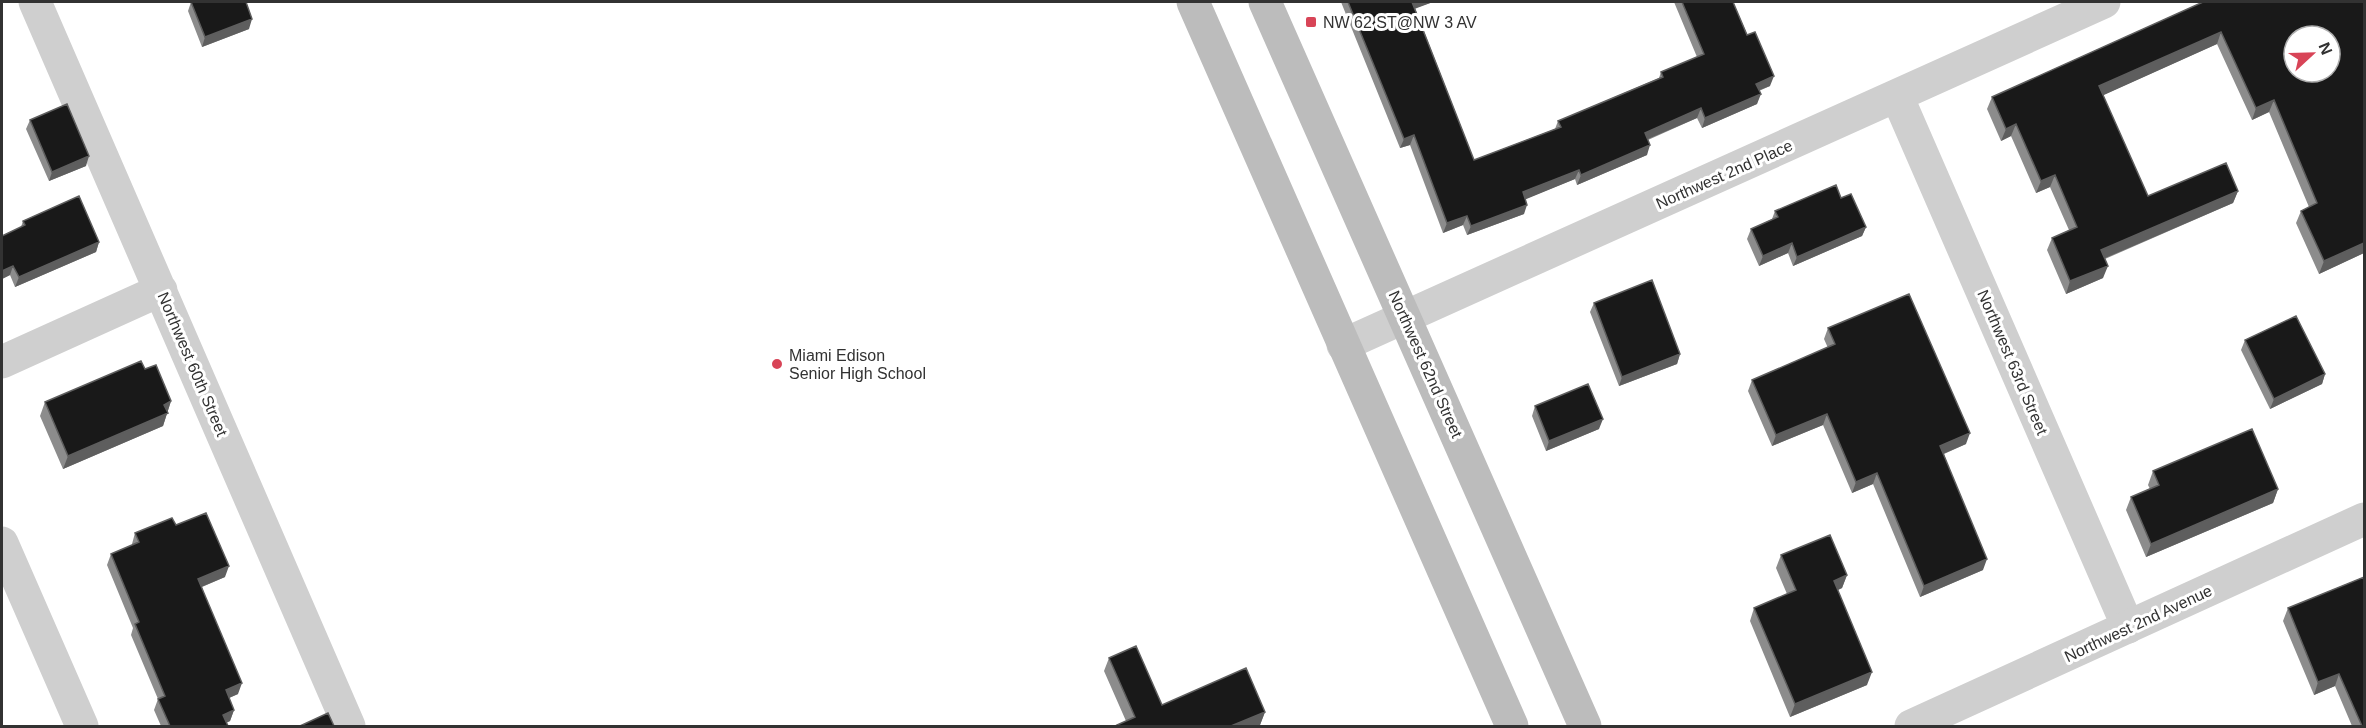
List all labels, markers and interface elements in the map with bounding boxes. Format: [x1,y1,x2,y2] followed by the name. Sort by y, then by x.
[1323,14,1477,31] place label: NW 62 ST@NW 3 AV
[1304,15,1318,29] marker: NW 62 ST@NW 3 AV
[2282,24,2342,84] north arrow
[2315,40,2335,57] text: N
[1653,137,1795,212] street label: Northwest 2nd Place
[1974,287,2051,438] street label: Northwest 63rd Street
[1385,288,1466,441] street label: Northwest 62nd Street
[154,290,231,439] street label: Northwest 60th Street
[789,347,926,382] place label: Miami Edison Senior High School
[770,357,784,371] marker: Miami Edison Senior High School
[2062,582,2215,665] street label: Northwest 2nd Avenue

